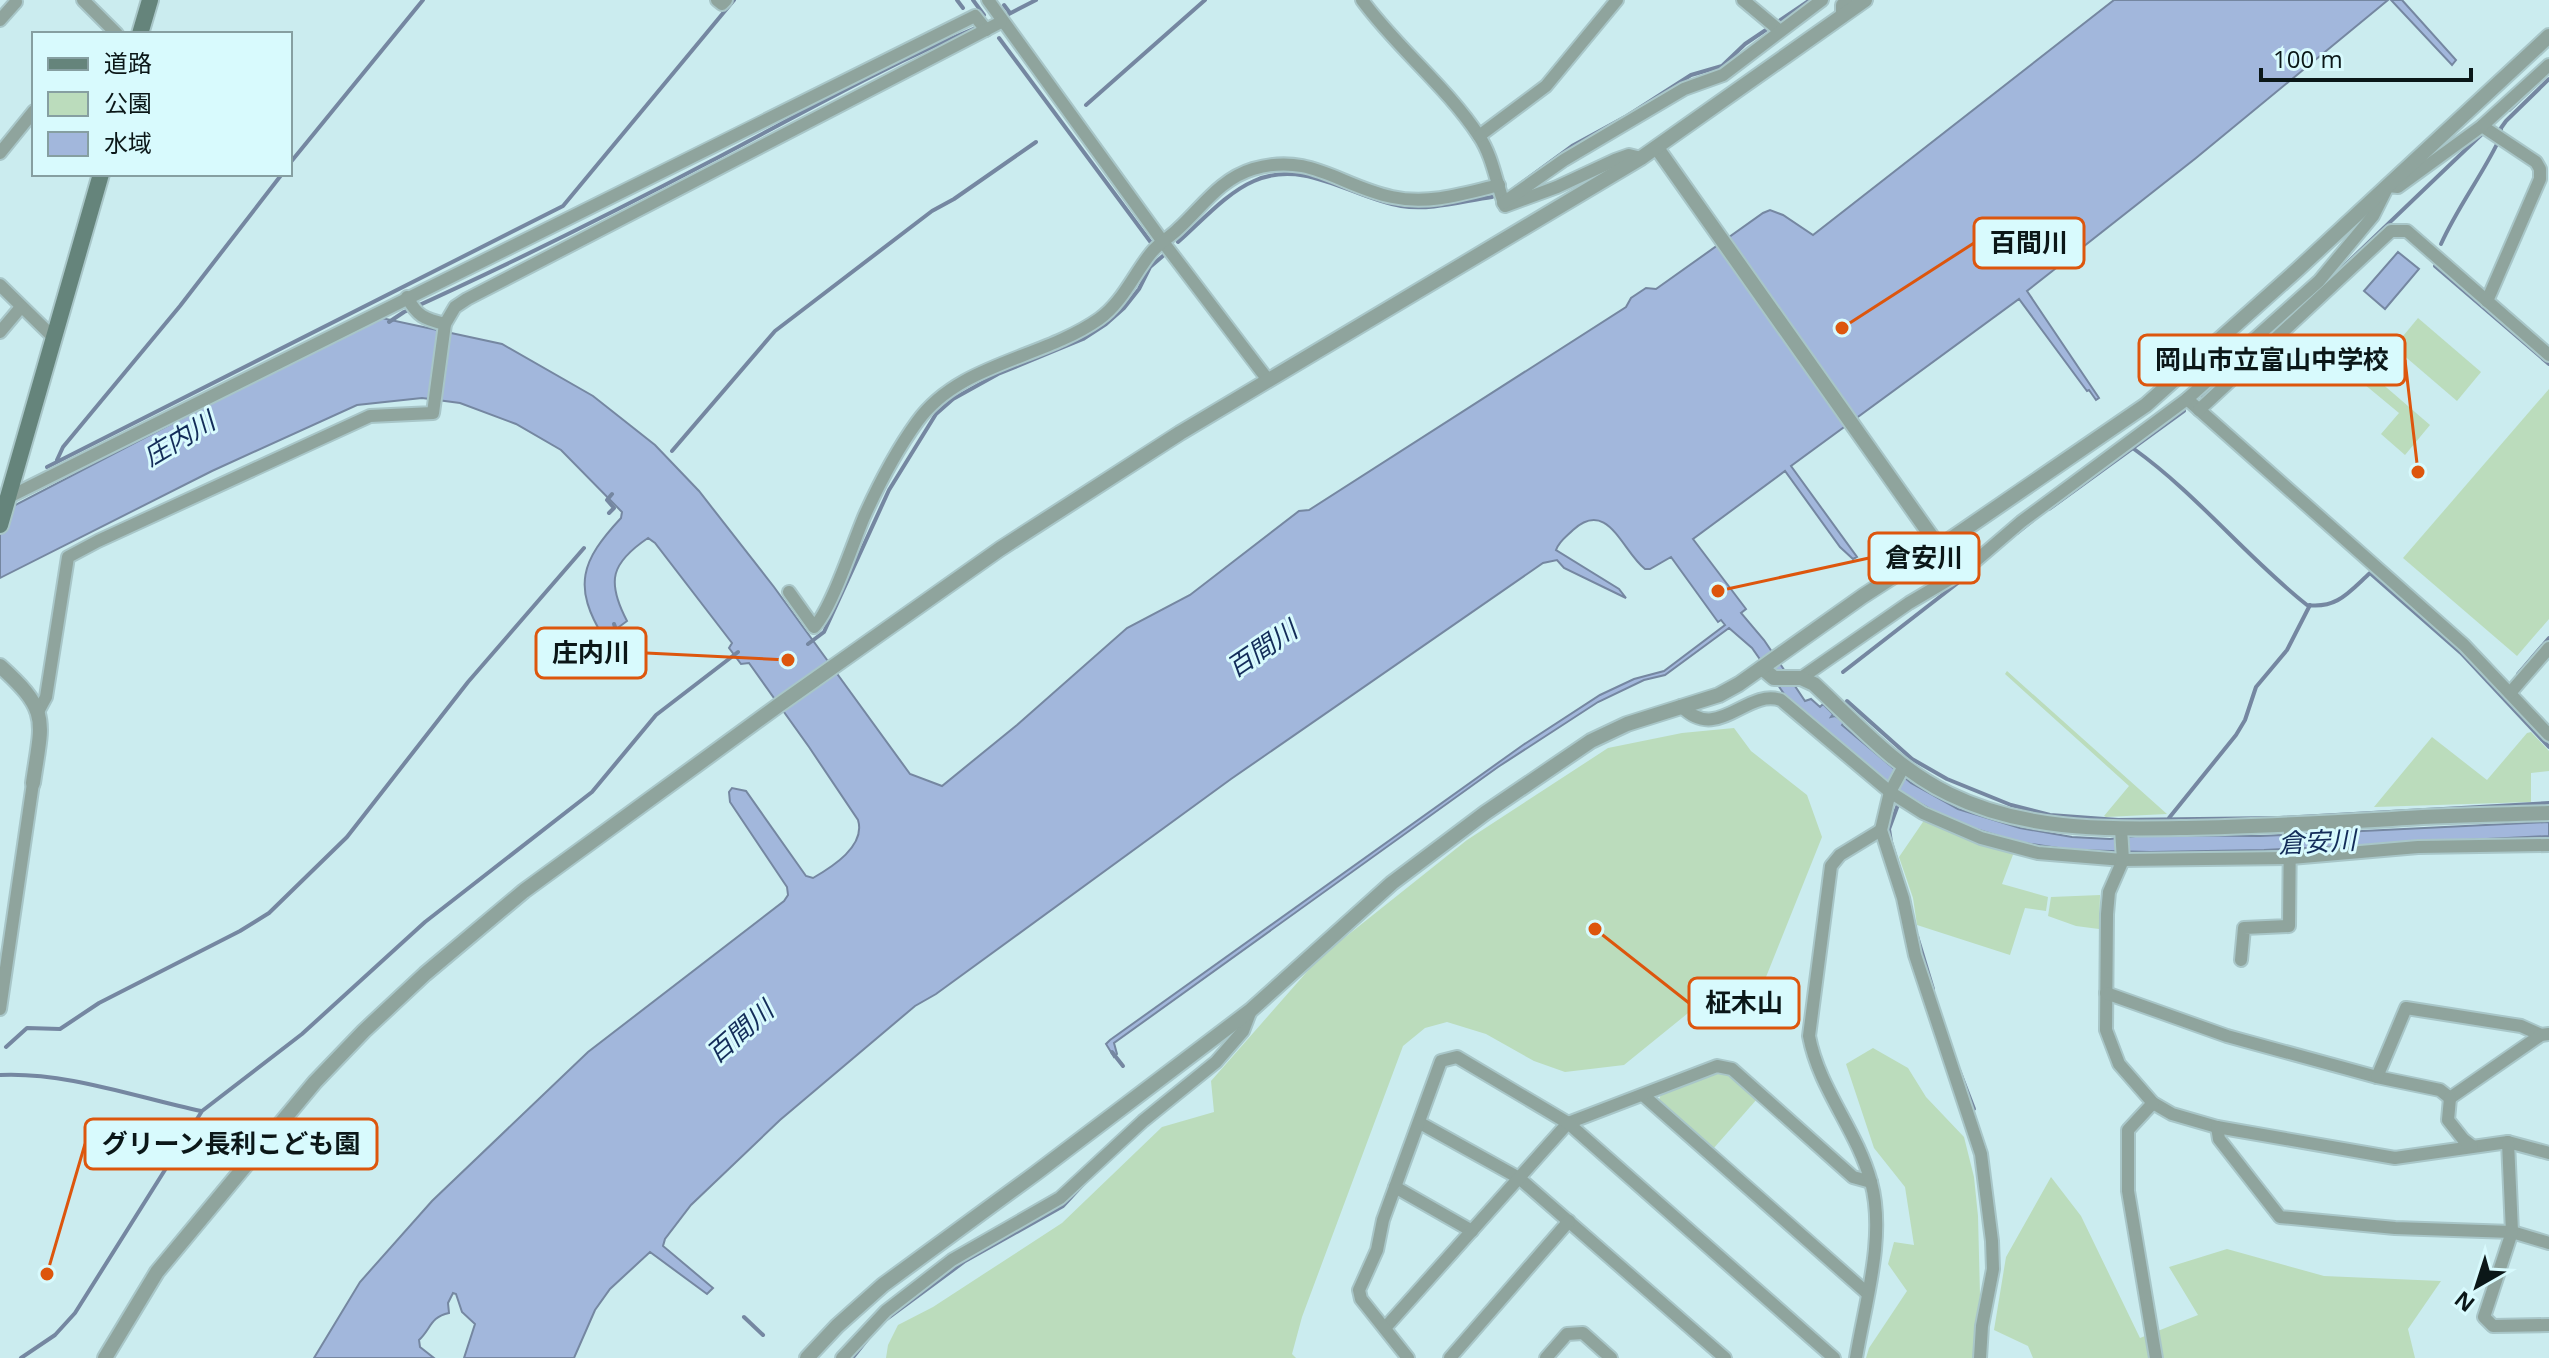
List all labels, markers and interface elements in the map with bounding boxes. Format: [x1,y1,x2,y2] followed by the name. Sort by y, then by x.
[32,32,292,176] legend
[2261,32,2471,82] scale bar
[2273,42,2343,75] text: 100 m
[104,46,152,79] text: 道路
[104,86,152,119] text: 公園
[104,126,152,159] text: 水域
[1974,218,2084,268] callout: 百間川
[1990,224,2068,260] text: 百間川
[2139,335,2405,385] callout: 岡山市立富山中学校
[2155,341,2389,377] text: 岡山市立富山中学校
[136,401,224,474] water label: 庄内川
[1869,533,1979,583] callout: 倉安川
[1885,539,1963,575] text: 倉安川
[1219,610,1306,685] water label: 百間川
[536,628,646,678] callout: 庄内川
[552,634,630,670] text: 庄内川
[2277,821,2360,861] water label: 倉安川
[1689,978,1799,1028] callout: 柾木山
[1705,984,1783,1020] text: 柾木山
[698,990,783,1070] water label: 百間川
[85,1119,377,1169] callout: グリーン長利こども園
[102,1125,360,1161] text: グリーン長利こども園
[2437,1246,2517,1326] north arrow
[2447,1285,2480,1320] text: N

